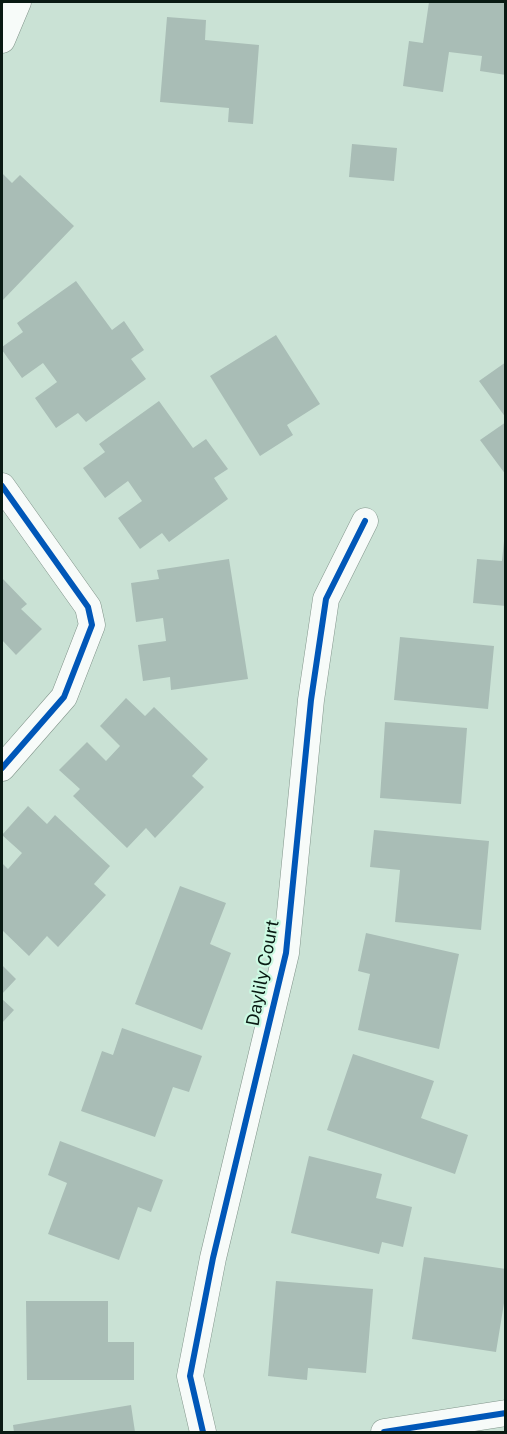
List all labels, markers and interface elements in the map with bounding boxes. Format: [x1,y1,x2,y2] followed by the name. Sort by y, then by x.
[242,918,284,1028] street label: Daylily Court

